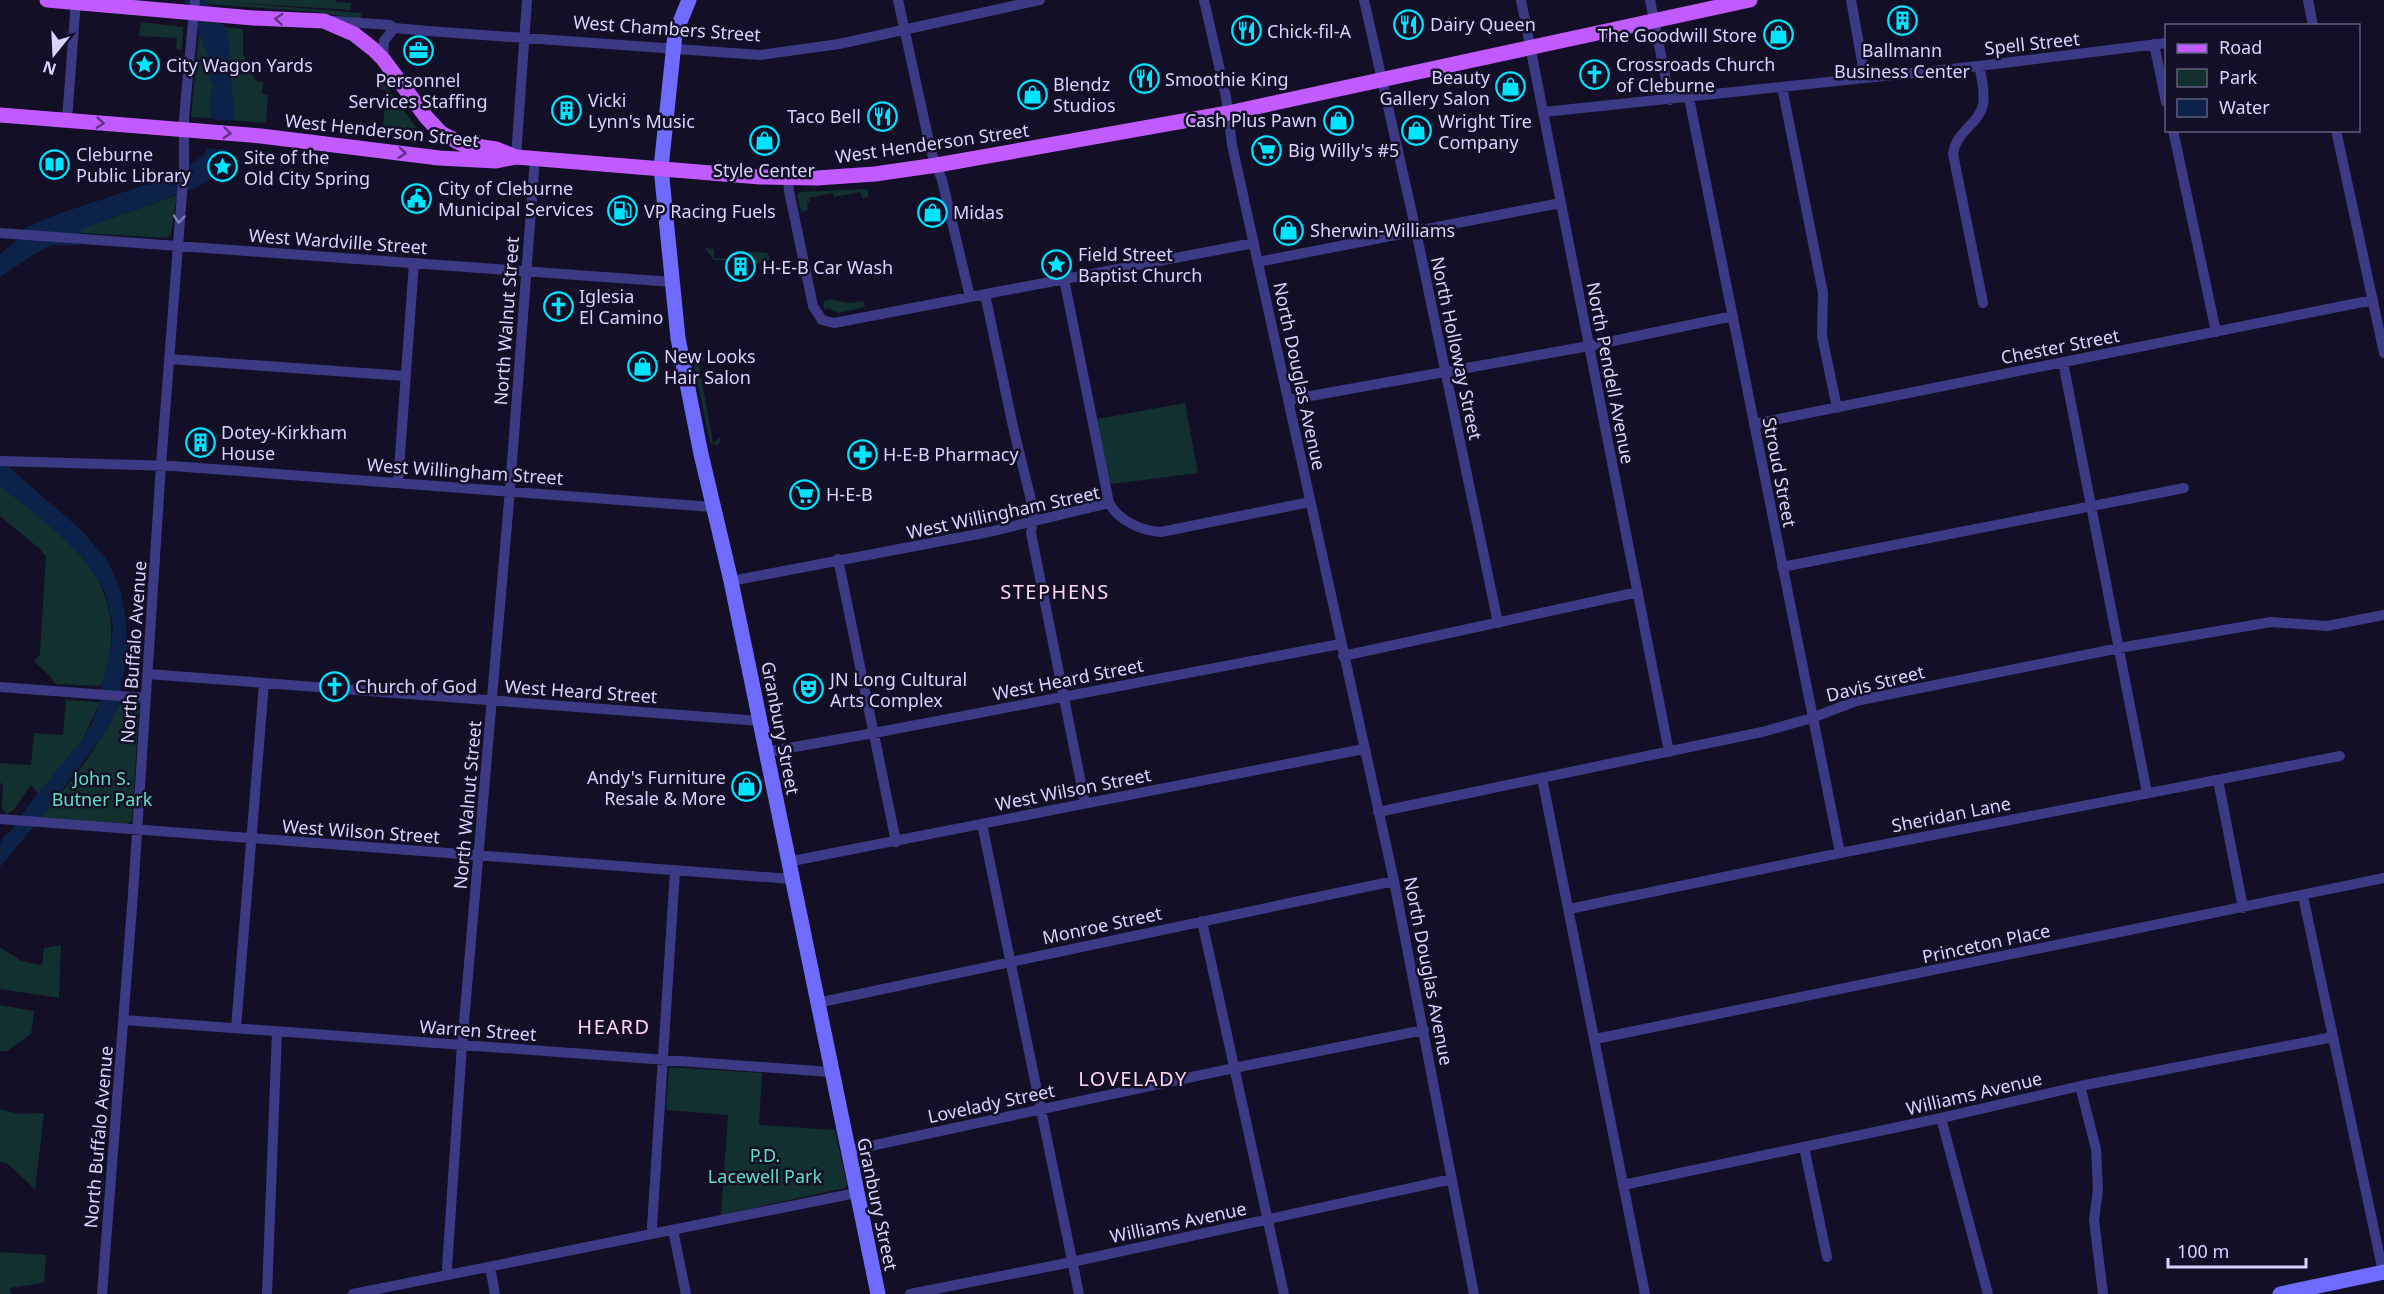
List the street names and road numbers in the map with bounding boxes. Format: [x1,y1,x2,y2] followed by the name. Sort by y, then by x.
[572,9,762,47] street label: West Chambers Street
[1983,26,2081,60] street label: Spell Street
[284,108,481,152] street label: West Henderson Street
[834,117,1031,168] street label: West Henderson Street
[248,223,429,259] street label: West Wardville Street
[488,235,524,406] street label: North Walnut Street
[1426,254,1488,442] street label: North Holloway Street
[1268,280,1332,472] street label: North Douglas Avenue
[1582,280,1640,466] street label: North Pendell Avenue
[1999,323,2122,369] street label: Chester Street
[1758,415,1803,529] street label: Stroud Street
[366,452,565,490] street label: West Willingham Street
[904,480,1102,544] street label: West Willingham Street
[115,560,151,744] street label: North Buffalo Avenue
[991,653,1146,705] street label: West Heard Street
[756,659,806,797] street label: Granbury Street
[1823,659,1927,707] street label: Davis Street
[504,674,659,708] street label: West Heard Street
[448,719,486,890] street label: North Walnut Street
[993,762,1153,816] street label: West Wilson Street
[1889,791,2013,837] street label: Sheridan Lane
[281,814,441,849] street label: West Wilson Street
[1399,875,1459,1067] street label: North Douglas Avenue
[1040,901,1164,949] street label: Monroe Street
[1920,918,2052,968] street label: Princeton Place
[419,1014,538,1046] street label: Warren Street
[78,1045,118,1229] street label: North Buffalo Avenue
[1904,1066,2044,1120] street label: Williams Avenue
[925,1078,1057,1128] street label: Lovelady Street
[852,1135,904,1273] street label: Granbury Street
[1108,1196,1248,1248] street label: Williams Avenue

